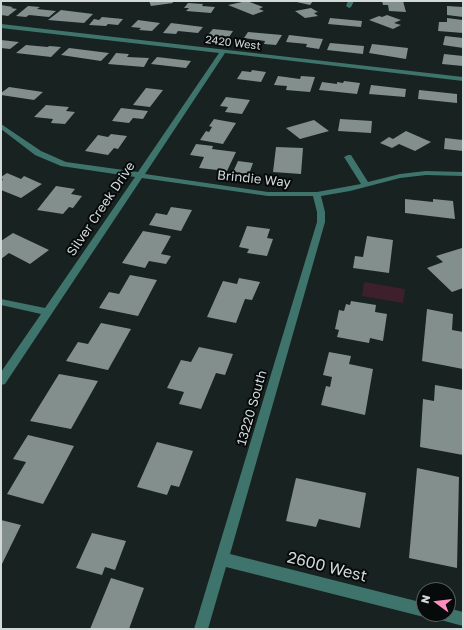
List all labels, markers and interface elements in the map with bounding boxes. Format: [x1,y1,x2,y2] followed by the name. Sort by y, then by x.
[205,33,261,53] street label: 2420 West
[64,159,138,259] street label: Silver Creek Drive
[216,167,292,191] street label: Brindie Way
[234,369,270,447] street label: 13220 South
[285,548,369,586] street label: 2600 West
[416,582,456,622] north arrow
[418,593,432,605] text: N

